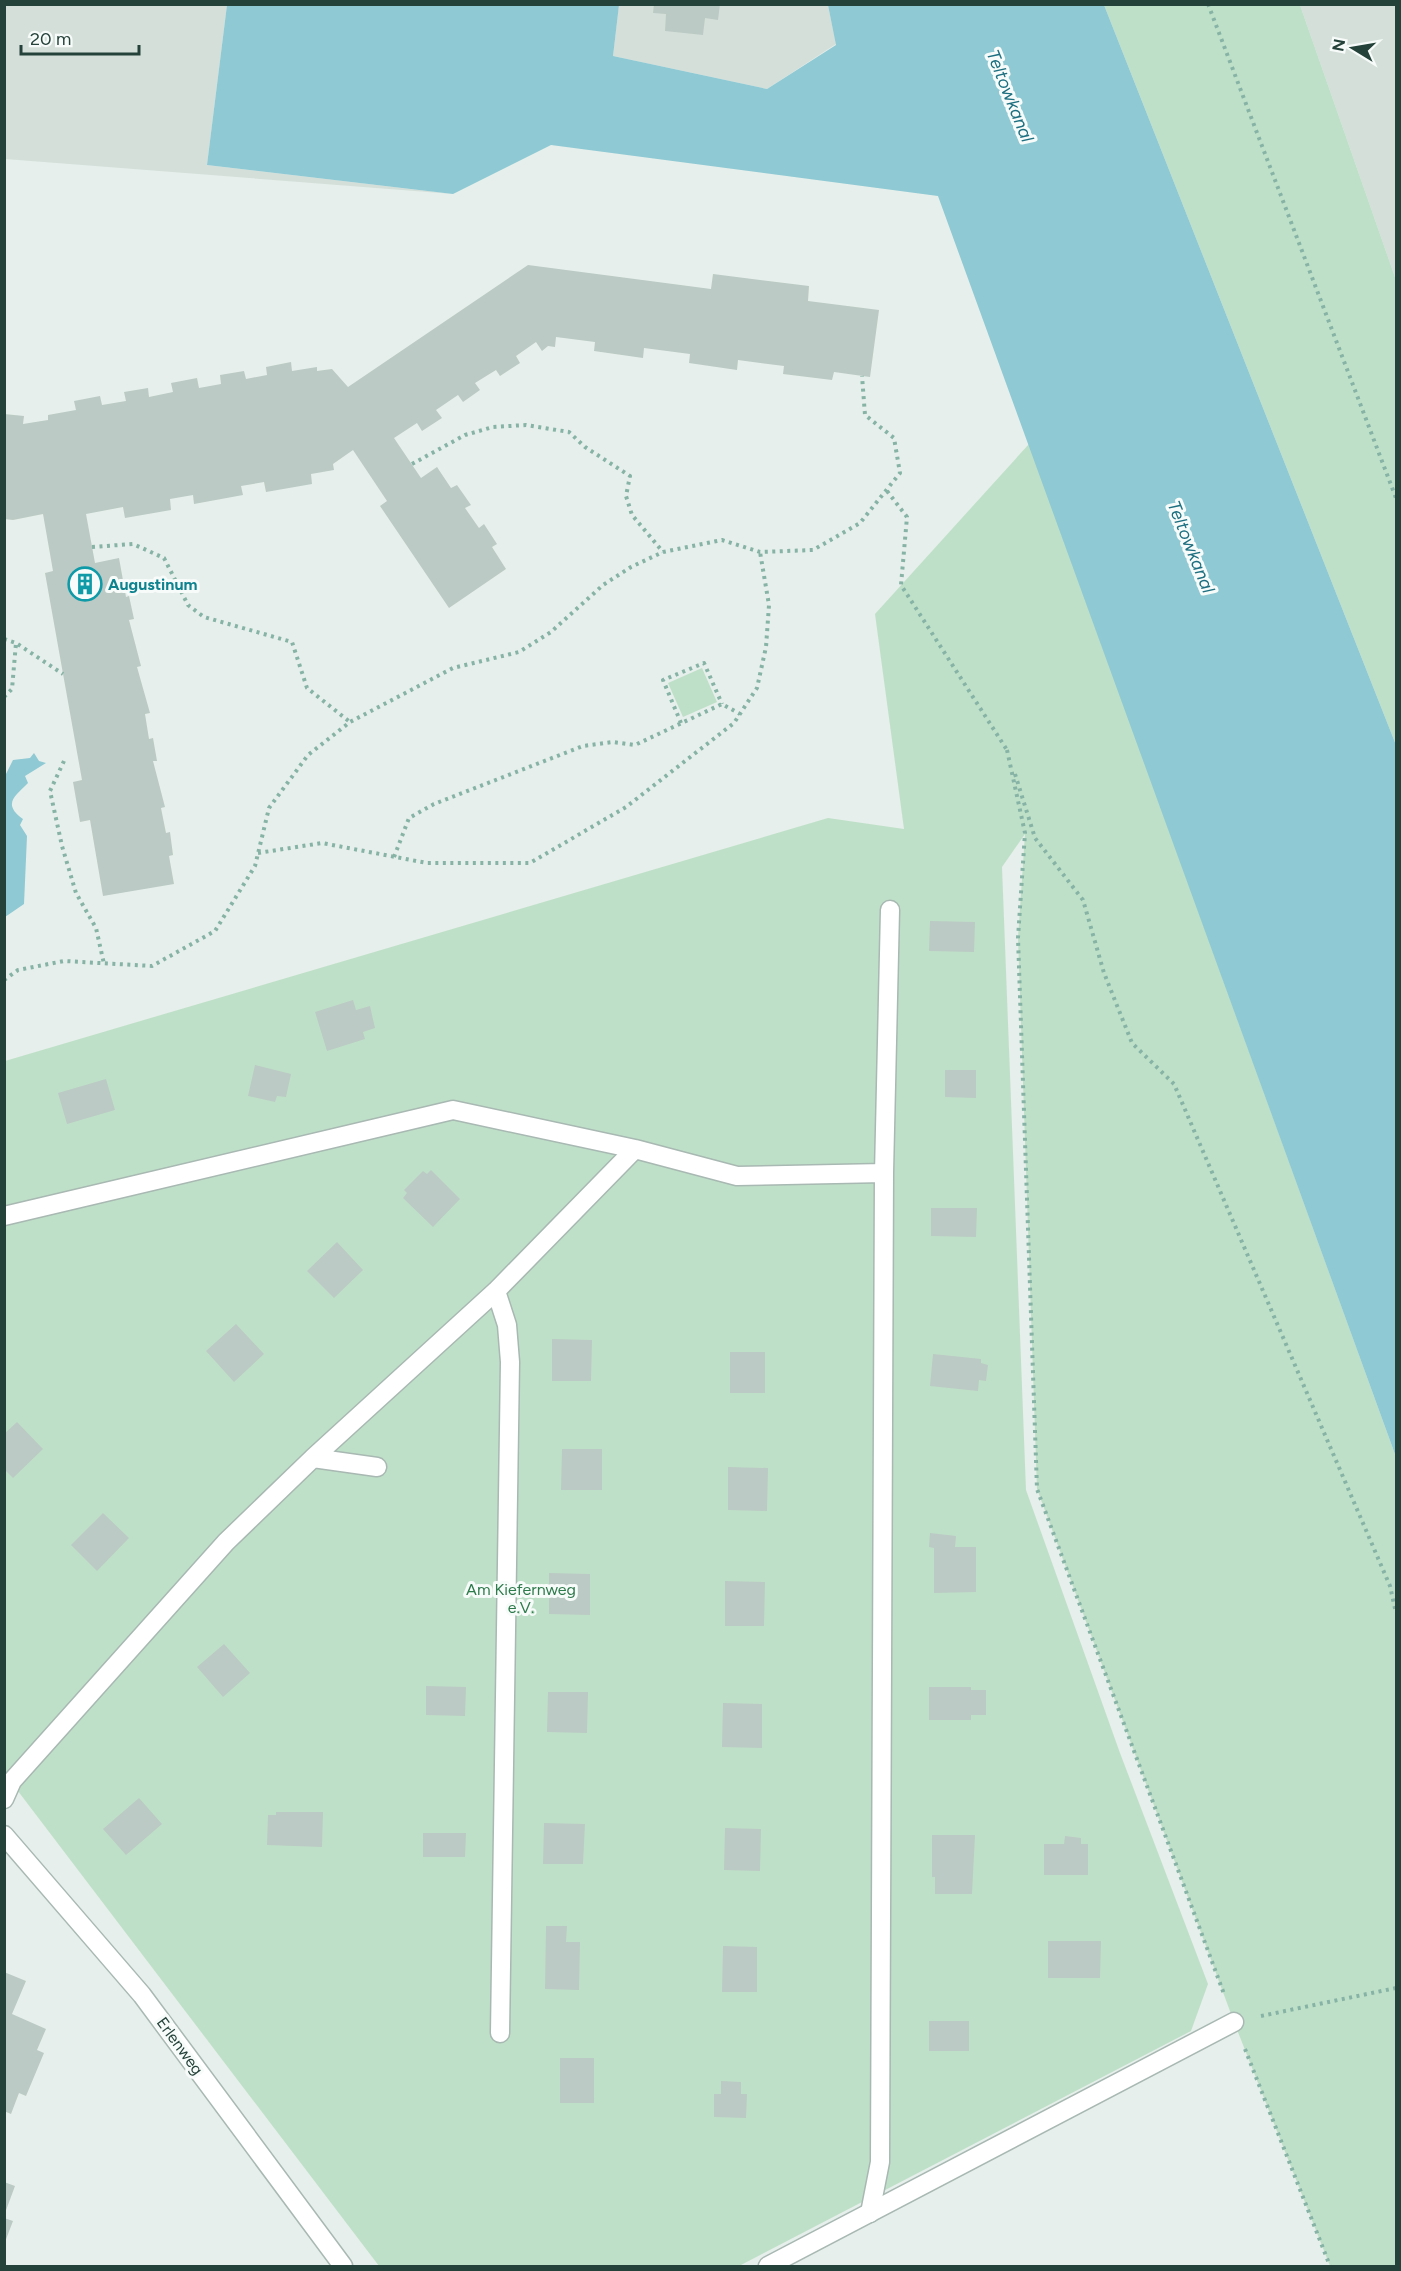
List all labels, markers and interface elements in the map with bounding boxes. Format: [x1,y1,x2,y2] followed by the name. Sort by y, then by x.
[21,18,140,56] scale bar
[1323,18,1383,78] north arrow
[30,28,71,50] text: 20 m
[1328,37,1349,53] text: N
[982,47,1039,146] water label: Teltowkanal
[1163,498,1220,597] water label: Teltowkanal
[67,566,103,602] building icon: Augustinum
[108,575,197,594] place label: Augustinum
[466,1580,576,1617] park label: Am Kiefernweg e.V.
[153,2014,207,2078] street label: Erlenweg

